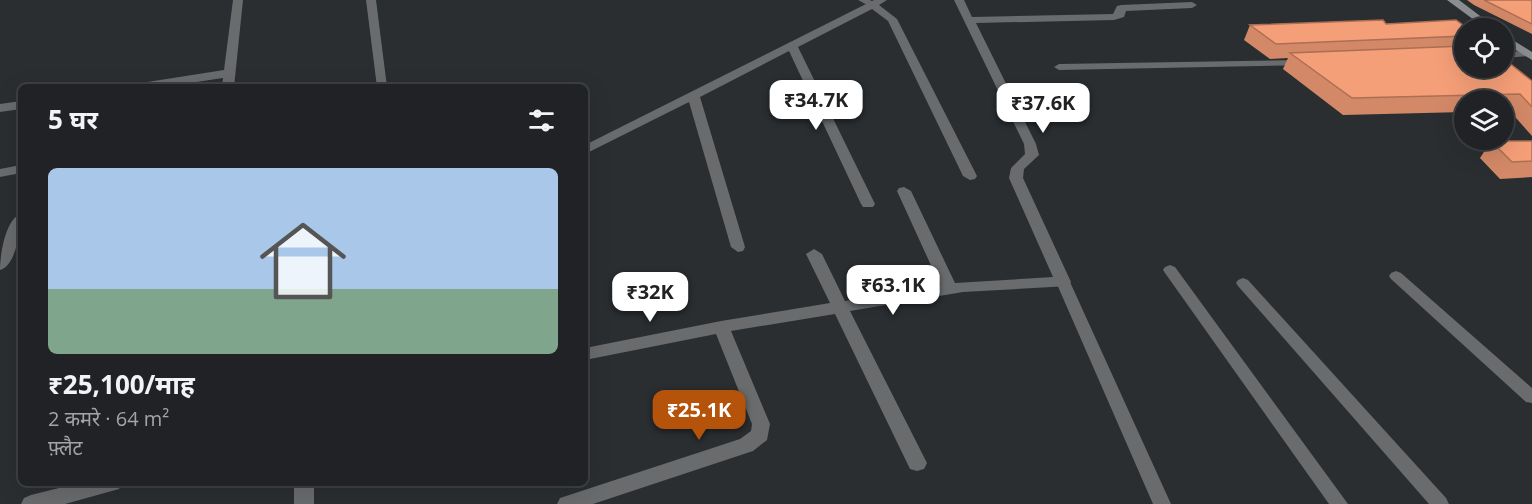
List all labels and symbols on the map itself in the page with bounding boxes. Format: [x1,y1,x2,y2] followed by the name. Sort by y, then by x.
[767,80,865,131] pin: ₹34.7K
[994,83,1092,134] pin: ₹37.6K
[844,265,942,316] pin: ₹63.1K
[614,272,686,323] pin: ₹32K
[650,390,748,441] pin: ₹25.1K

